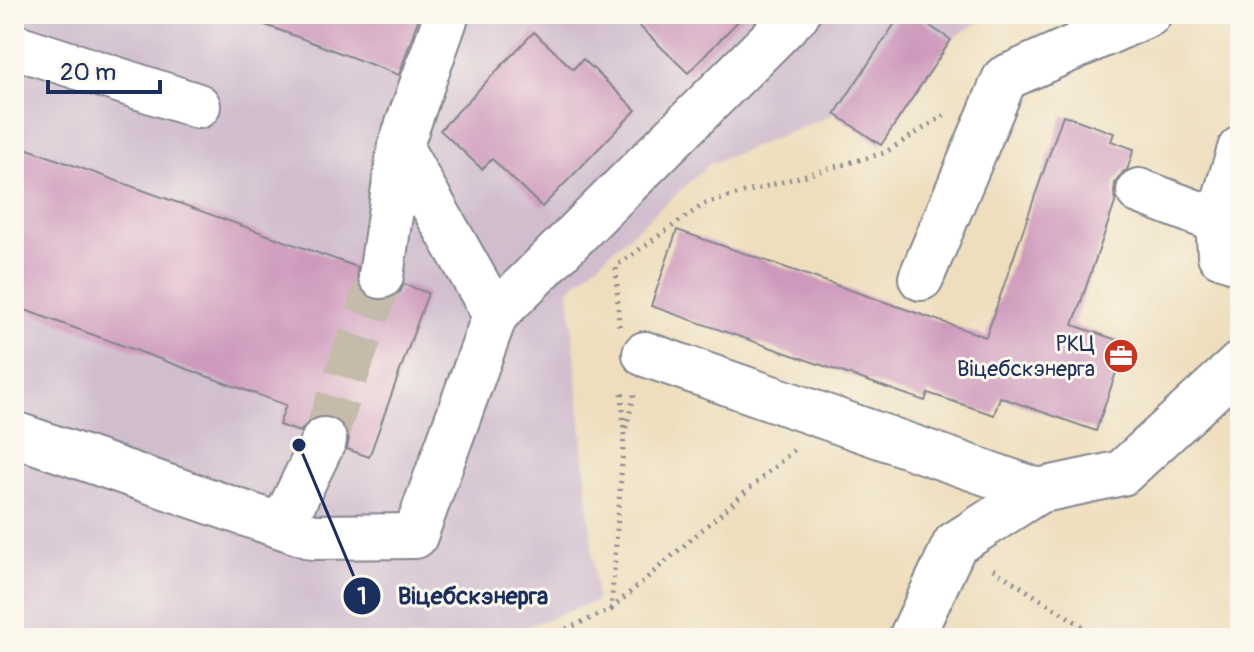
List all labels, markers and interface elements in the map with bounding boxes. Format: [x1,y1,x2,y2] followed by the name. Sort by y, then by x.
[48,44,160,94] scale bar
[60,58,116,87] text: 20 m
[957,330,1095,383] place label: РКЦ Віцебскэнерга
[1102,337,1140,375] office icon: РКЦ Віцебскэнерга
[342,572,564,620] callout: Віцебскэнерга
[357,582,367,611] text: 1
[398,582,548,611] text: Віцебскэнерга

